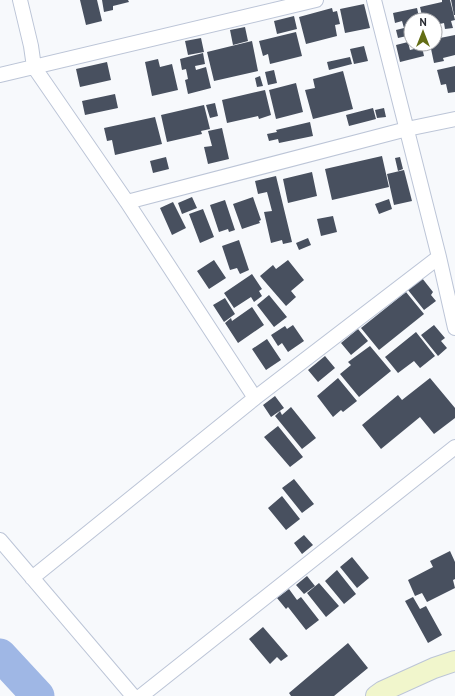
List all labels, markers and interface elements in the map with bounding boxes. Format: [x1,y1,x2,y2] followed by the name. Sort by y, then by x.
[403,12,443,52] north arrow
[419,15,427,29] text: N

